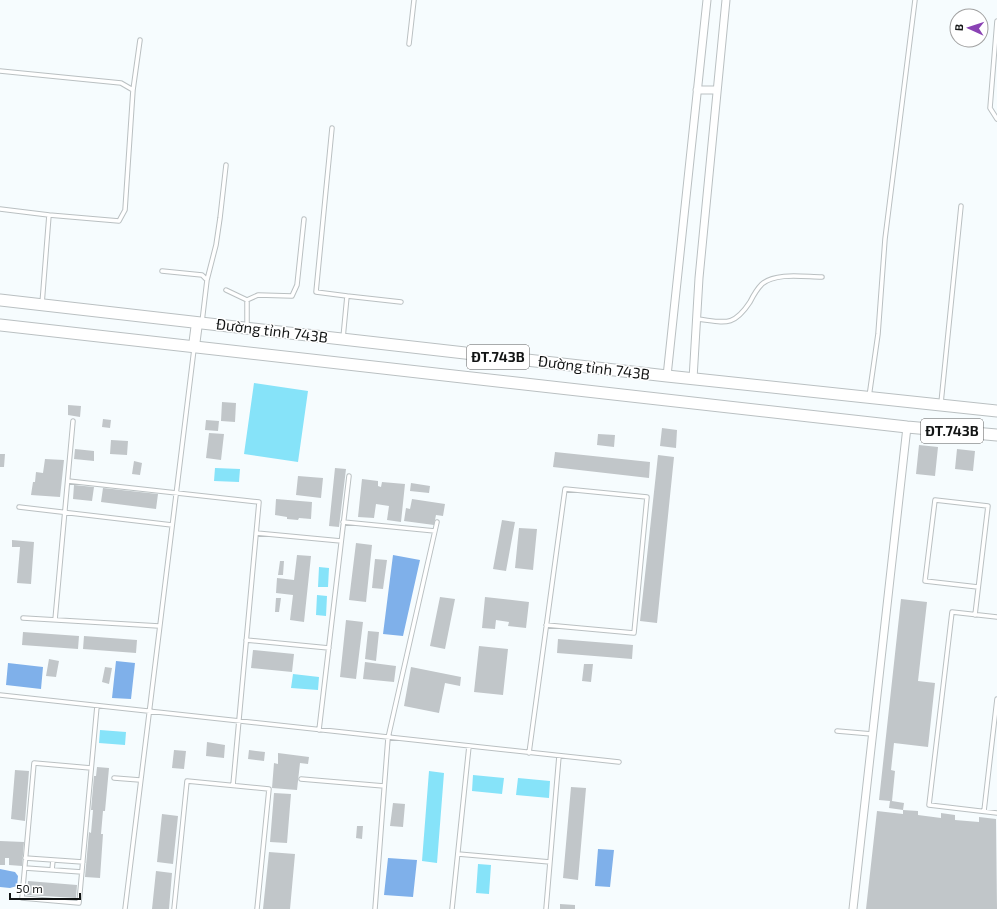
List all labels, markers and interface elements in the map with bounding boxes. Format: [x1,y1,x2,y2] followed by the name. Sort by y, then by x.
[949,8,989,48] north arrow
[952,24,965,31] text: B
[215,314,329,346] street label: Đường tỉnh 743B
[467,345,529,369] road number: ĐT.743B
[537,351,651,383] street label: Đường tỉnh 743B
[921,419,983,443] road number: ĐT.743B
[10,875,80,901] scale bar
[16,881,43,895] text: 50 m

